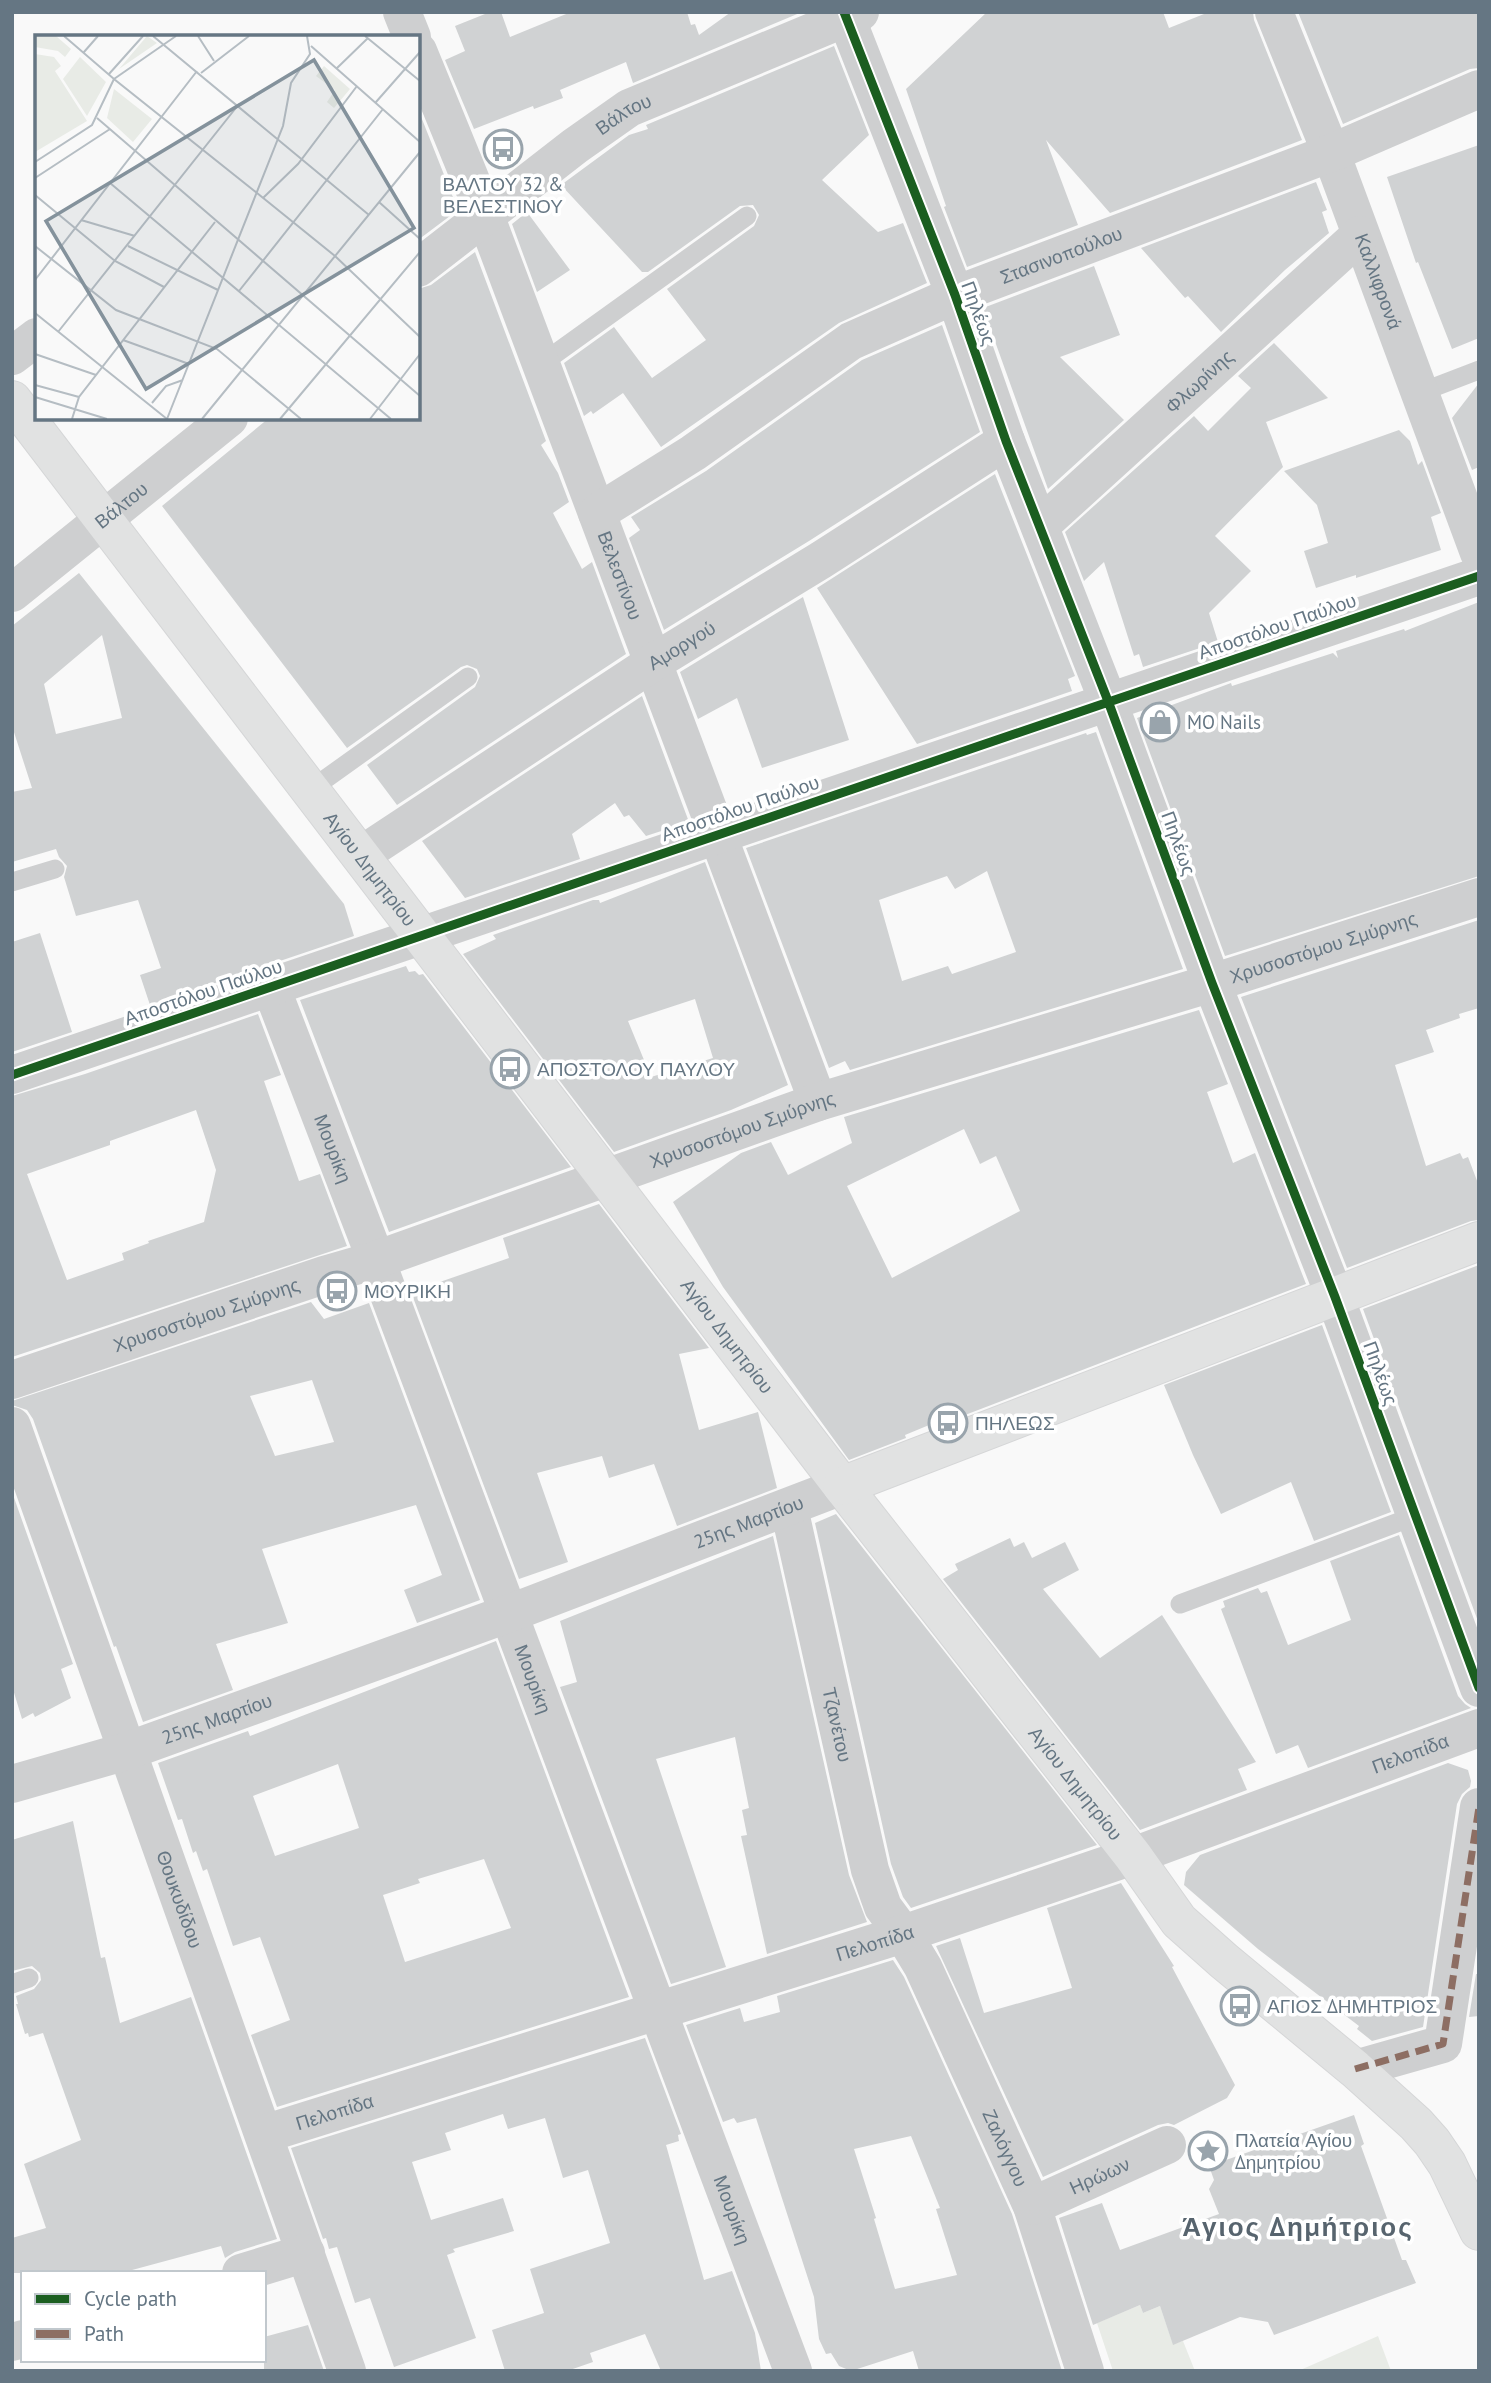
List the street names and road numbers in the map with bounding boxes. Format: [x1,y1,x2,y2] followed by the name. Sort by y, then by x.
[591,88,655,140] street label: Βάλτου
[997,221,1126,289] street label: Στασινοπούλου
[1350,230,1407,333] street label: Καλλιφρονά
[956,278,1002,348] street label: Πηλέως
[1160,344,1238,418] street label: Φλωρίνης
[90,477,152,534] street label: Βάλτου
[593,527,648,623] street label: Βελεστίνου
[1195,588,1359,664] street label: Αποστόλου Παύλου
[643,615,720,675] street label: Αμοργού
[658,770,822,846] street label: Αποστόλου Παύλου
[319,807,422,931] street label: Αγίου Δημητρίου
[1156,808,1202,878] street label: Πηλέως
[1226,906,1420,989] street label: Χρυσοστόμου Σμύρνης
[121,954,285,1030] street label: Αποστόλου Παύλου
[646,1086,838,1173] street label: Χρυσοστόμου Σμύρνης
[309,1111,357,1186] street label: Μουρίκη
[110,1272,303,1357] street label: Χρυσοστόμου Σμύρνης
[676,1274,779,1398] street label: Αγίου Δημητρίου
[1358,1338,1404,1408] street label: Πηλέως
[690,1490,807,1554] street label: 25ης Μαρτίου
[509,1641,557,1717] street label: Μουρίκη
[817,1685,857,1764] street label: Τζανέτου
[158,1688,275,1750] street label: 25ης Μαρτίου
[1024,1722,1128,1845] street label: Αγίου Δημητρίου
[1368,1728,1452,1779] street label: Πελοπίδα
[151,1847,208,1951] street label: Θουκυδίδου
[833,1919,917,1966] street label: Πελοπίδα
[293,2088,377,2135] street label: Πελοπίδα
[977,2105,1033,2190] street label: Ζαλόγγου
[1065,2151,1133,2200] street label: Ηρώων
[709,2172,756,2248] street label: Μουρίκη

